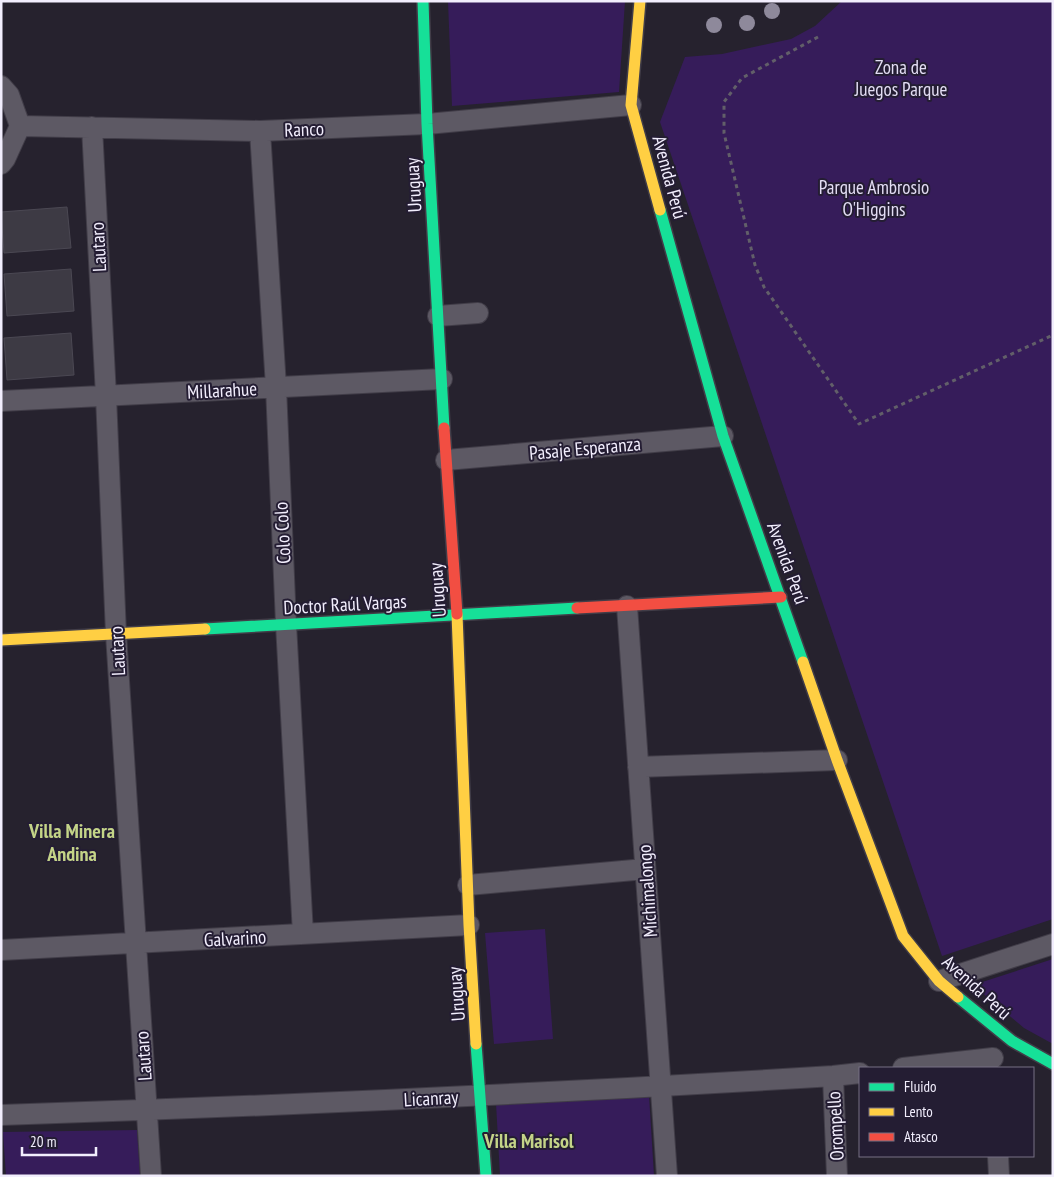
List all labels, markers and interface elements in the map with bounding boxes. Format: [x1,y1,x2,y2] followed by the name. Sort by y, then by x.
[854,55,947,101] park label: Zona de Juegos Parque
[284,116,324,142] street label: Ranco
[647,133,693,221] street label: Avenida Perú
[400,156,426,213] street label: Uruguay
[819,175,929,221] park label: Parque Ambrosio O'Higgins
[85,222,111,272] street label: Lautaro
[186,376,258,404] street label: Millarahue
[528,431,642,465] street label: Pasaje Esperanza
[268,501,296,565] street label: Colo Colo
[762,519,814,607] street label: Avenida Perú
[423,561,451,618] street label: Uruguay
[283,589,407,619] street label: Doctor Raúl Vargas
[104,626,130,676] street label: Lautaro
[28,818,115,867] district label: Villa Minera Andina
[632,844,662,938] street label: Michimalongo
[203,924,267,952] street label: Galvarino
[937,950,1017,1024] street label: Avenida Perú
[442,965,470,1022] street label: Uruguay
[129,1030,157,1082] street label: Lautaro
[859,1067,1034,1157] legend
[904,1077,936,1096] text: Fluido
[403,1085,460,1111] street label: Licanray
[821,1091,849,1161] street label: Orompello
[904,1102,933,1121] text: Lento
[22,1124,96,1156] scale bar
[904,1127,938,1146] text: Atasco
[483,1128,574,1154] district label: Villa Marisol
[30,1132,56,1151] text: 20 m

